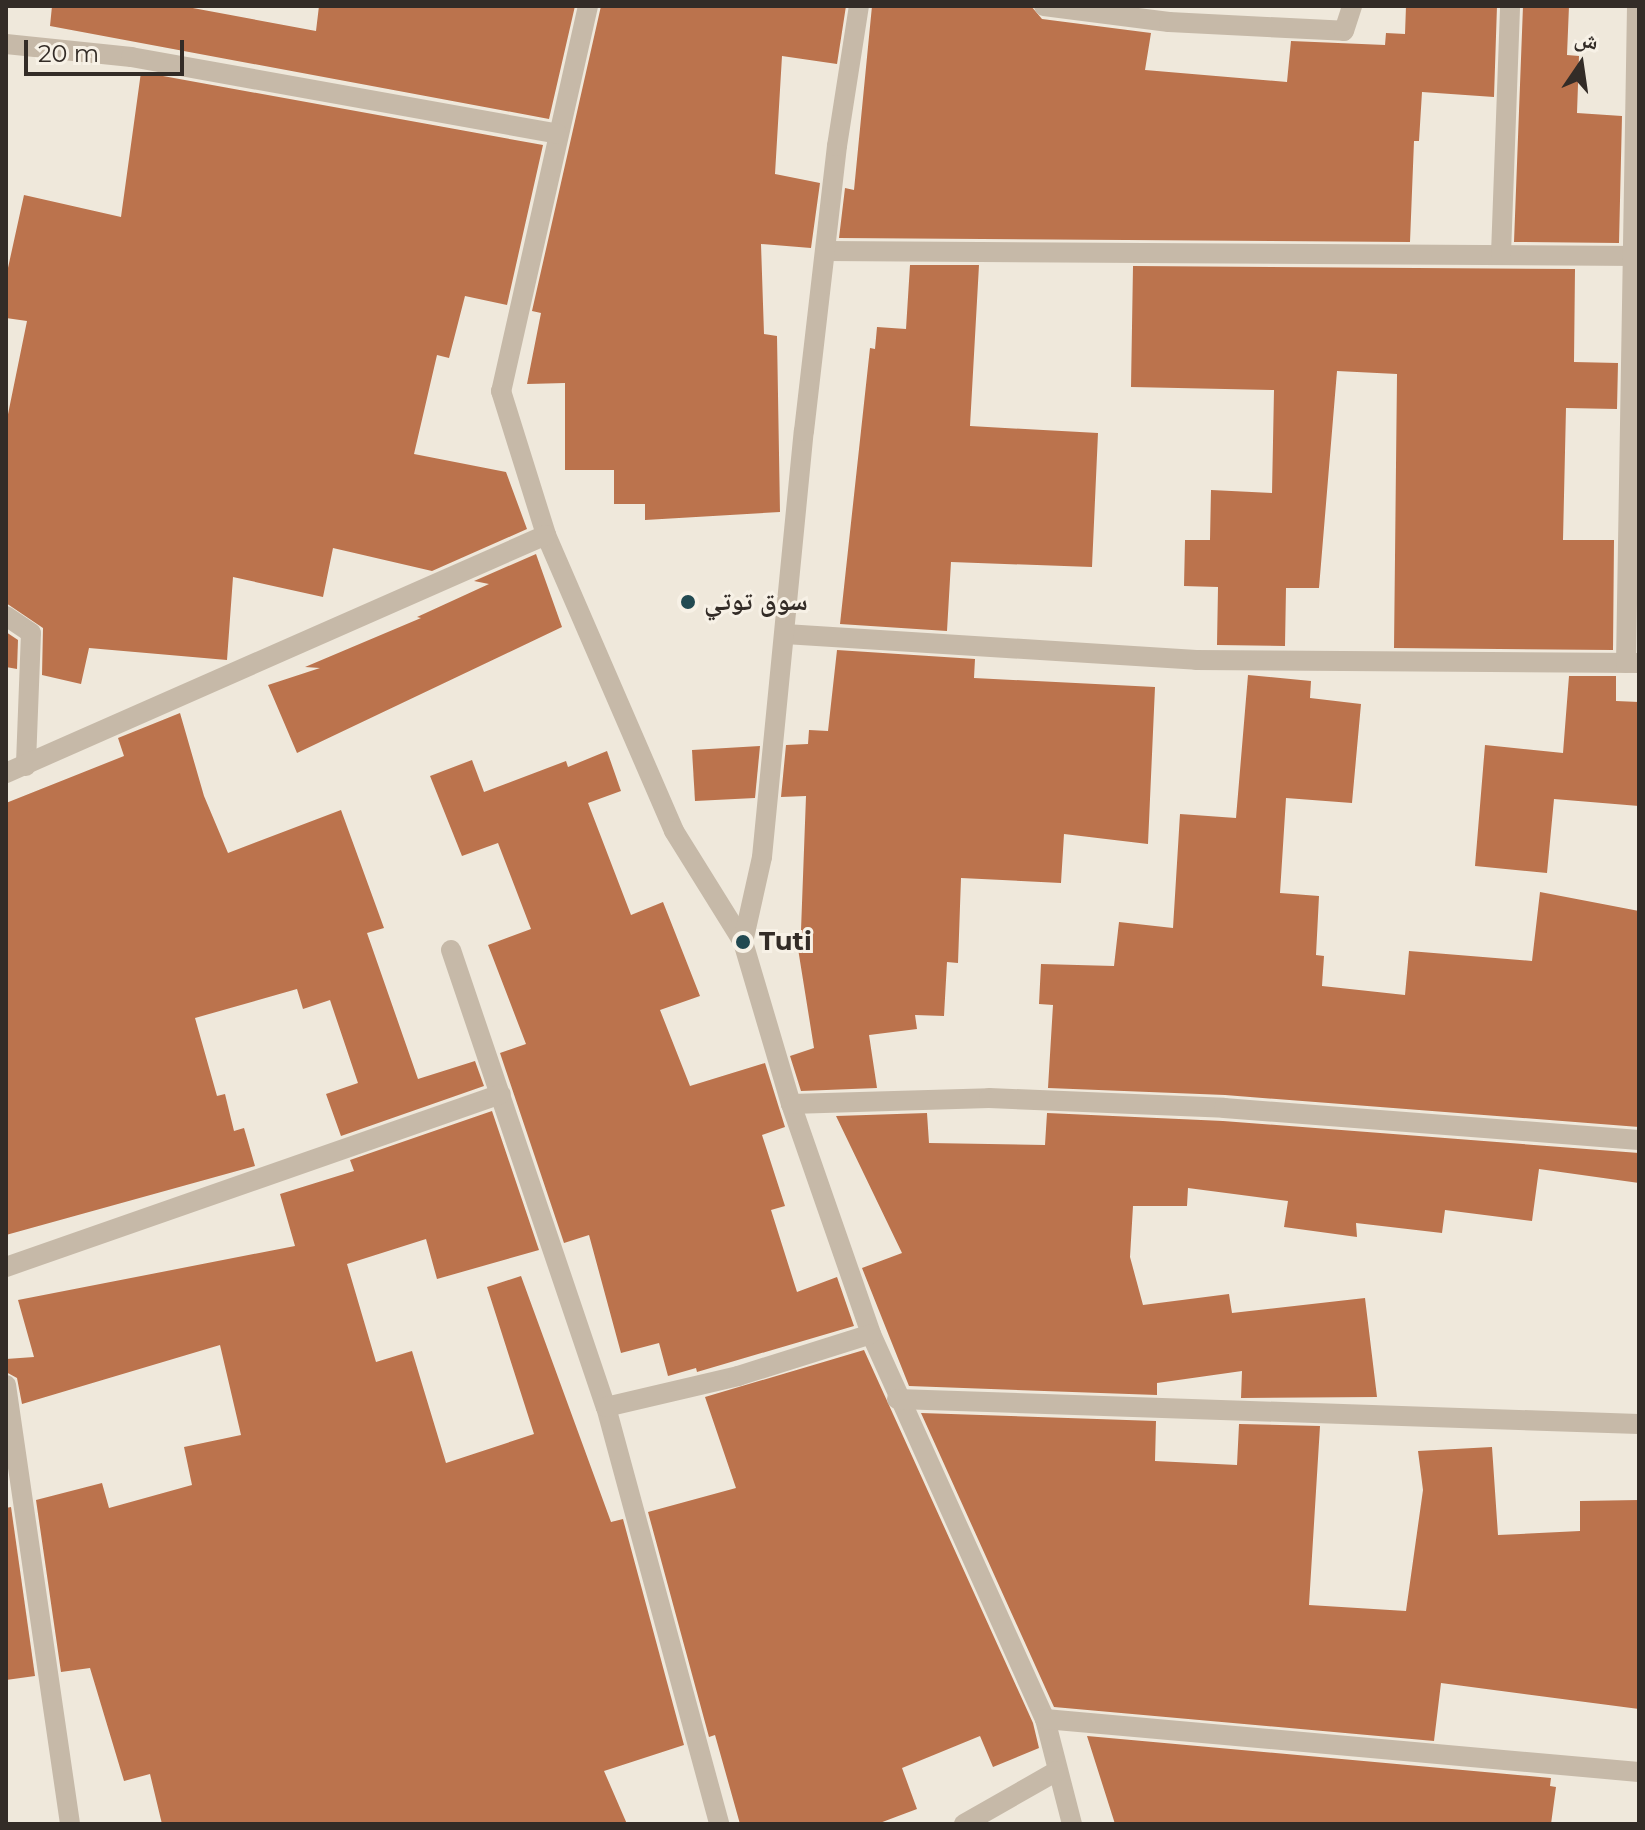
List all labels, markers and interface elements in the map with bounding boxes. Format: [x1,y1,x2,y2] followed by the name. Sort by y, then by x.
[28,24,188,74] scale bar
[1541,24,1621,104] north arrow
[1572,24,1601,56] text: ش
[38,39,99,68] text: 20 m
[704,586,808,618] place label: سوق توتي
[679,593,697,611] marker: سوق توتي
[759,926,812,958] place label: Tuti
[734,933,752,951] marker: Tuti

